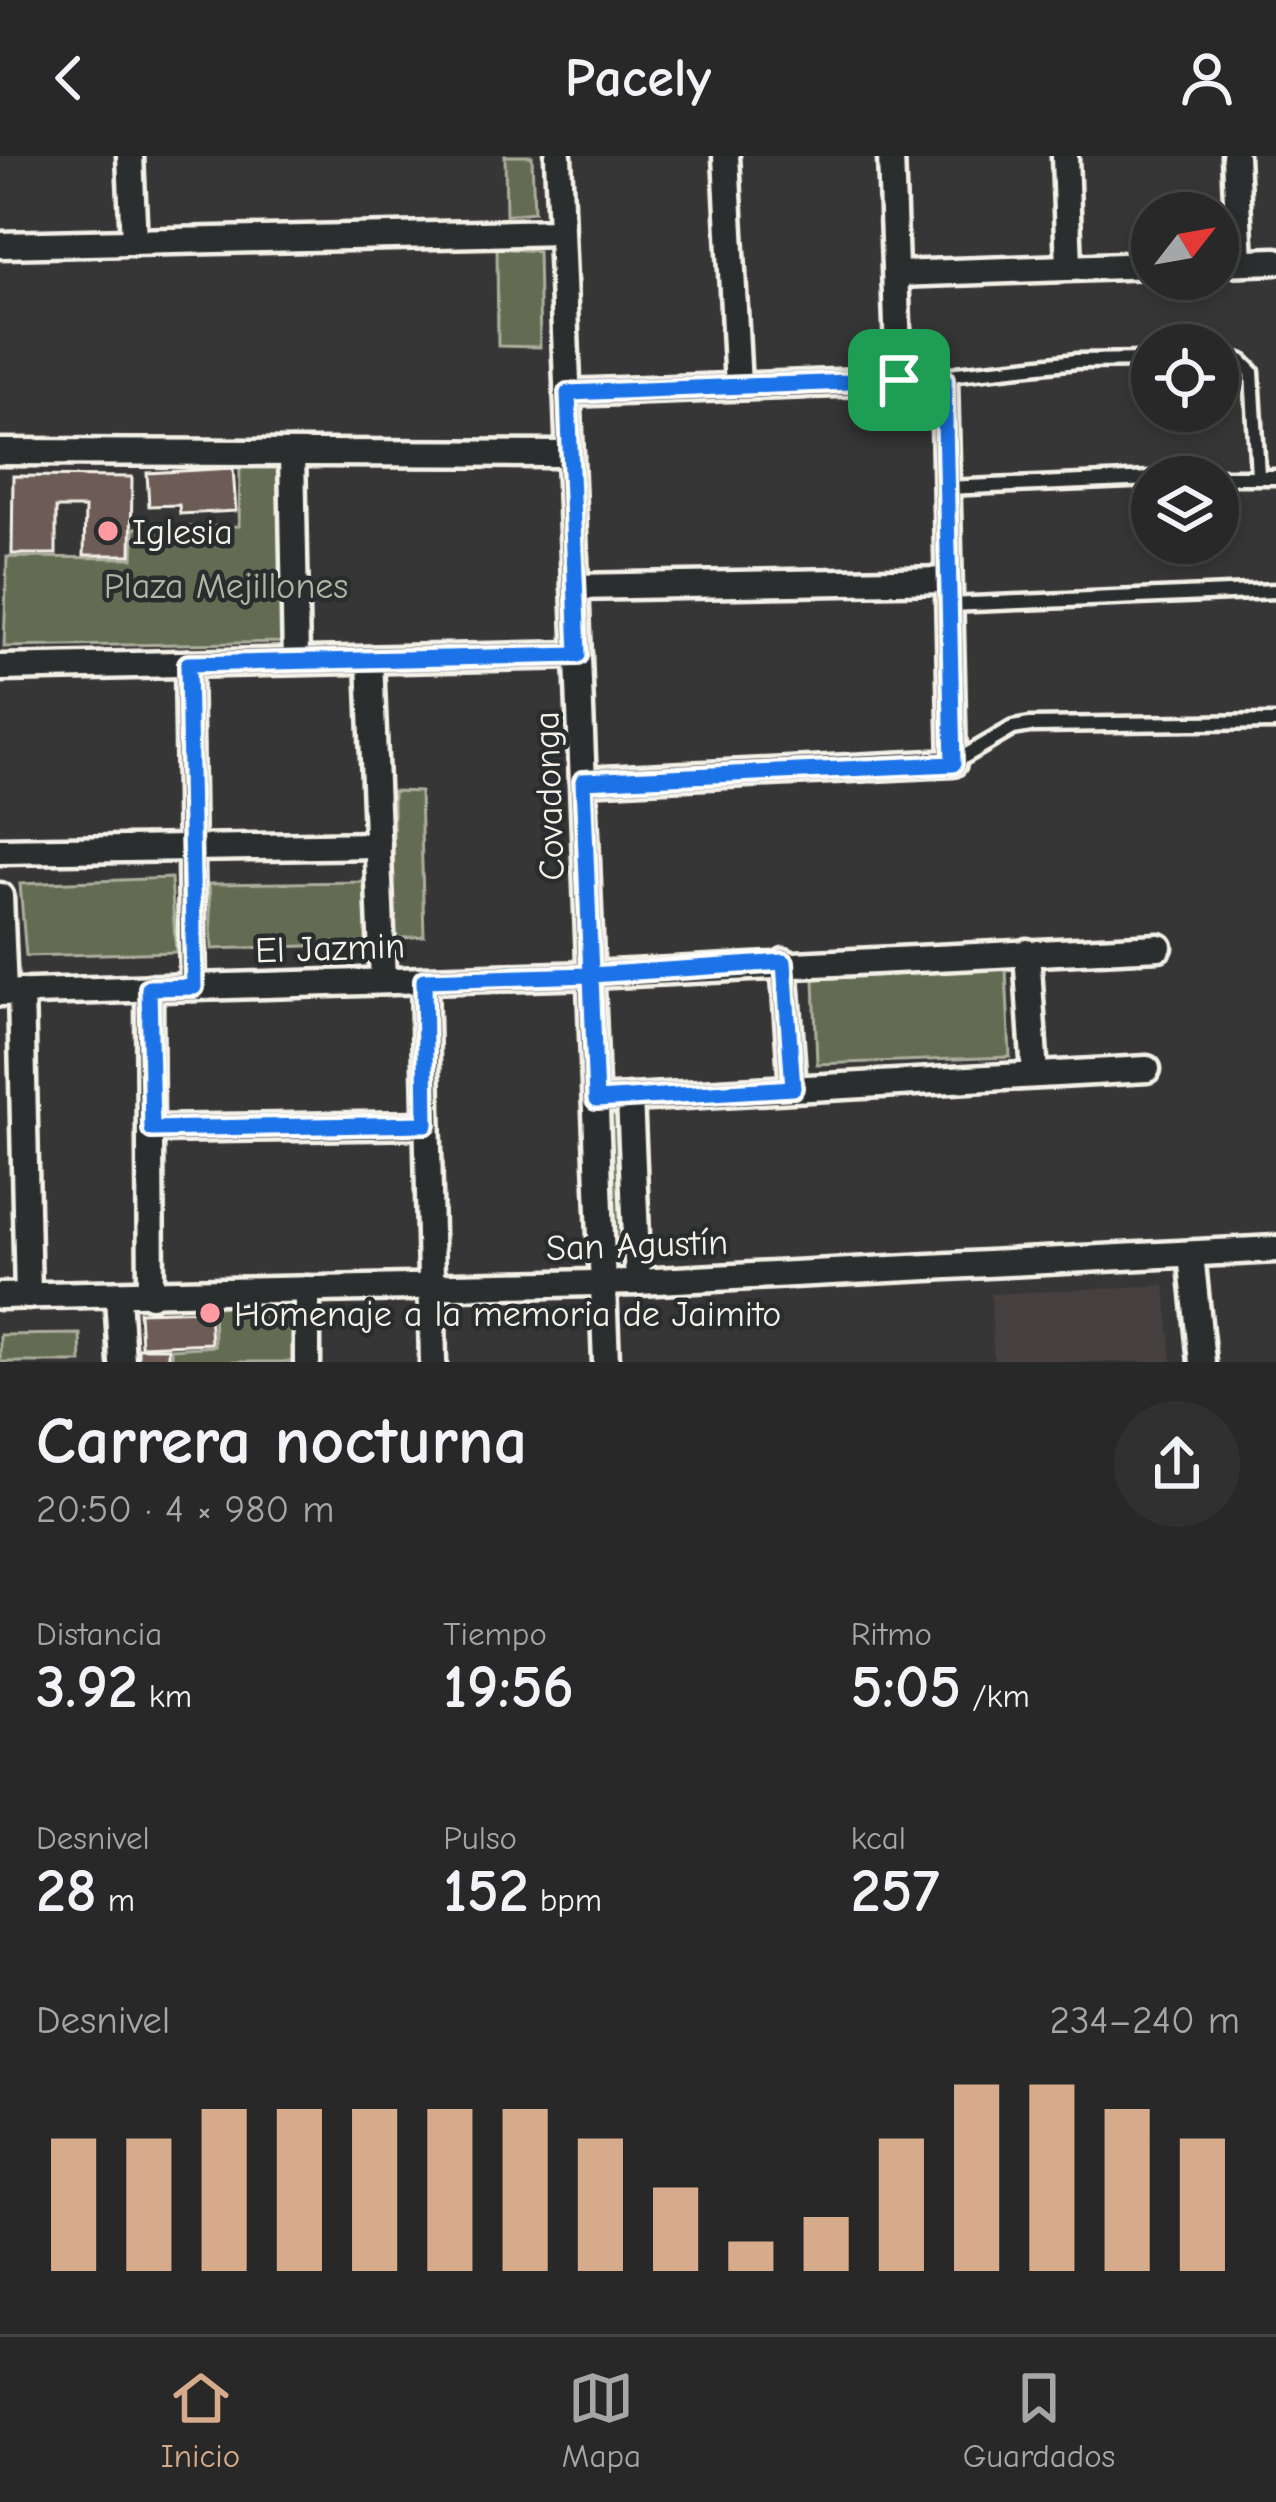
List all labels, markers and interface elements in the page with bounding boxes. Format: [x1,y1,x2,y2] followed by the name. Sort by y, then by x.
[36,45,102,111] icon: back
[1174,45,1240,111] icon: person
[565,47,711,110] text: Pacely
[1131,192,1239,300] north arrow
[1131,192,1239,564] map controls
[1131,324,1239,432] button: locate
[848,329,950,431] pin
[866,347,932,413] icon: arrive
[1131,456,1239,564] button: layers
[132,512,233,553] place label: Iglesia
[95,518,121,544] marker: Iglesia
[104,566,348,607] park label: Plaza Mejillones
[526,711,573,881] street label: Covadonga
[254,925,406,972] street label: El Jazmin
[545,1222,729,1269] street label: San Agustín
[234,1294,781,1335] place label: Homenaje a la memoria de Jaimito
[197,1300,223,1326] marker: Homenaje a la memoria de Jaimito
[1114,1401,1240,1527] button: share
[36,1404,527,1480] text: Carrera nocturna
[36,1487,334,1532] text: 20:50 · 4 × 980 m
[36,1615,162,1653] text: Distancia
[443,1615,547,1653] text: Tiempo
[851,1615,932,1653] text: Ritmo
[36,1653,138,1722] text: 3.92
[443,1653,574,1722] text: 19:56
[851,1653,961,1722] text: 5:05
[138,1677,192,1715] text: km
[961,1677,1030,1715] text: /km
[36,1819,150,1857] text: Desnivel
[443,1819,517,1857] text: Pulso
[851,1819,906,1857] text: kcal
[36,1857,97,1926] text: 28
[443,1857,529,1926] text: 152
[851,1857,939,1926] text: 257
[97,1881,135,1919] text: m
[529,1881,602,1919] text: bpm
[36,1998,170,2043] text: Desnivel
[1049,1998,1240,2043] text: 234–240 m
[161,2365,240,2475] tab: Inicio
[562,2365,641,2475] tab: Mapa
[963,2365,1115,2475] tab: Guardados

